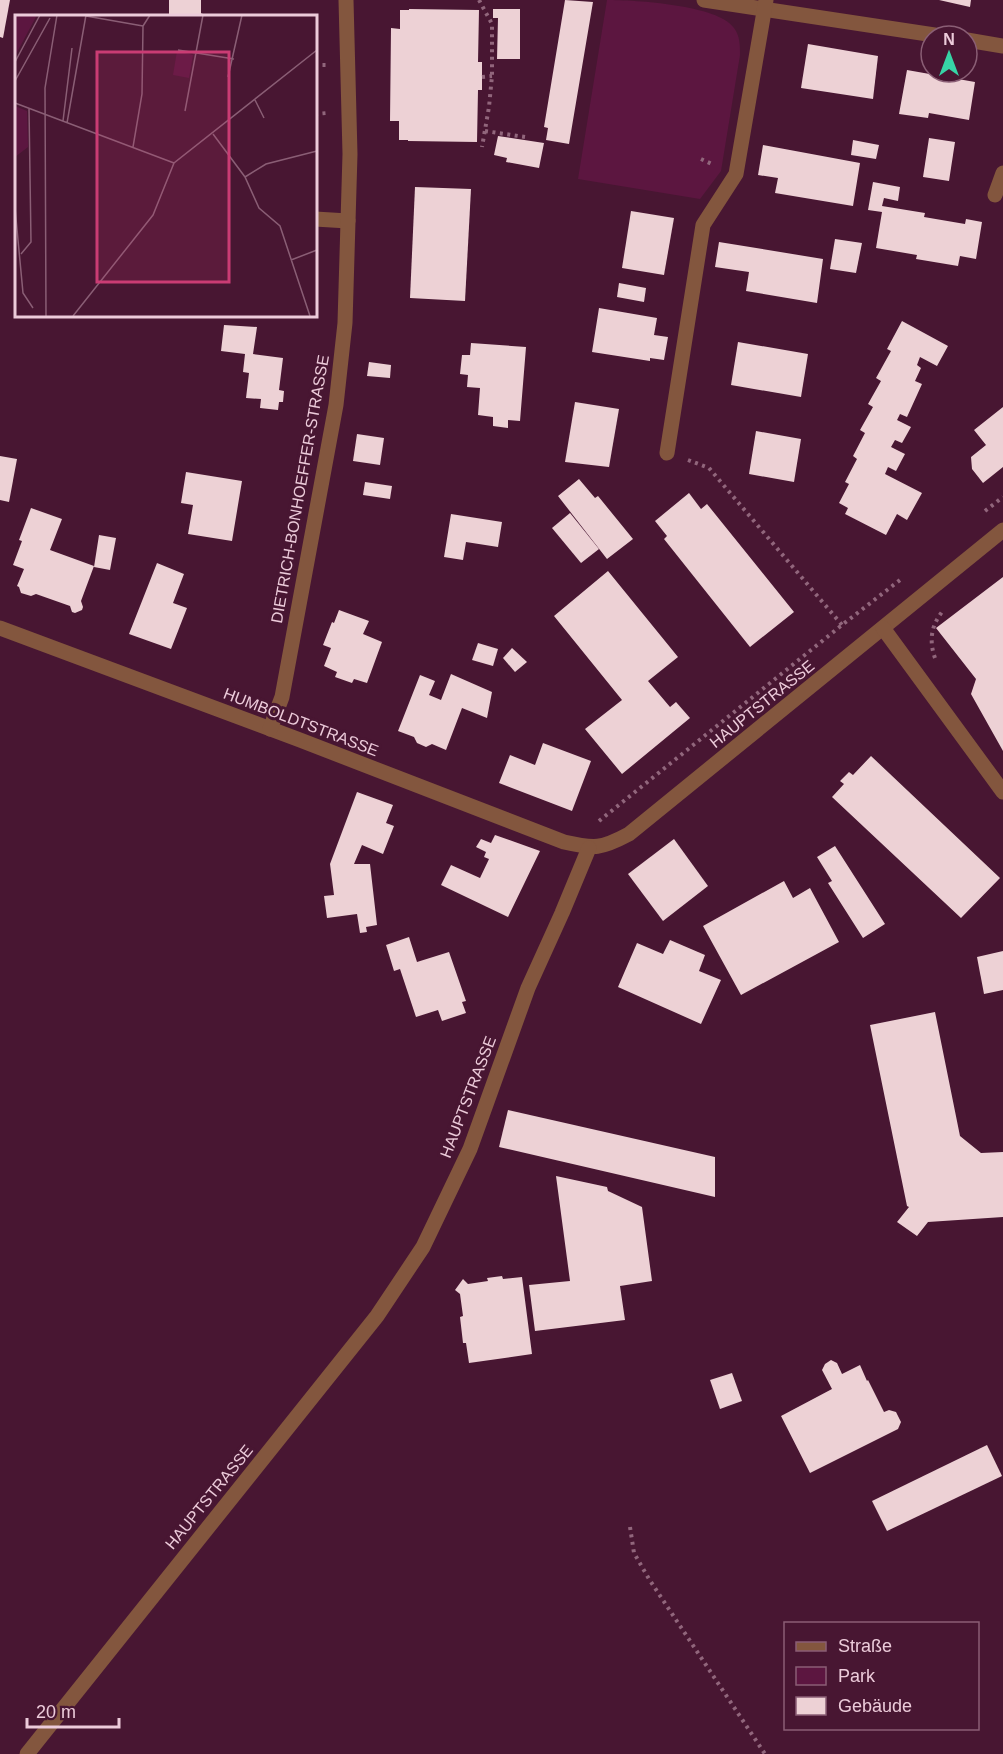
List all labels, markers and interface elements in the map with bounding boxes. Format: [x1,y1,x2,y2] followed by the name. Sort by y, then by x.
[15,15,316,316] inset map
[919,24,979,84] north arrow
[943,31,955,48] text: N
[268,354,332,624] street label: DIETRICH-BONHOEFFER-STRASSE
[707,657,817,751] street label: HAUPTSTRASSE
[221,685,381,759] street label: HUMBOLDTSTRASSE
[437,1034,499,1160] street label: HAUPTSTRASSE
[162,1442,256,1552] street label: HAUPTSTRASSE
[784,1622,979,1730] legend
[838,1636,892,1656] text: Straße
[838,1666,876,1686] text: Park
[27,1691,118,1729] scale bar
[838,1696,912,1716] text: Gebäude
[36,1702,76,1722] text: 20 m

